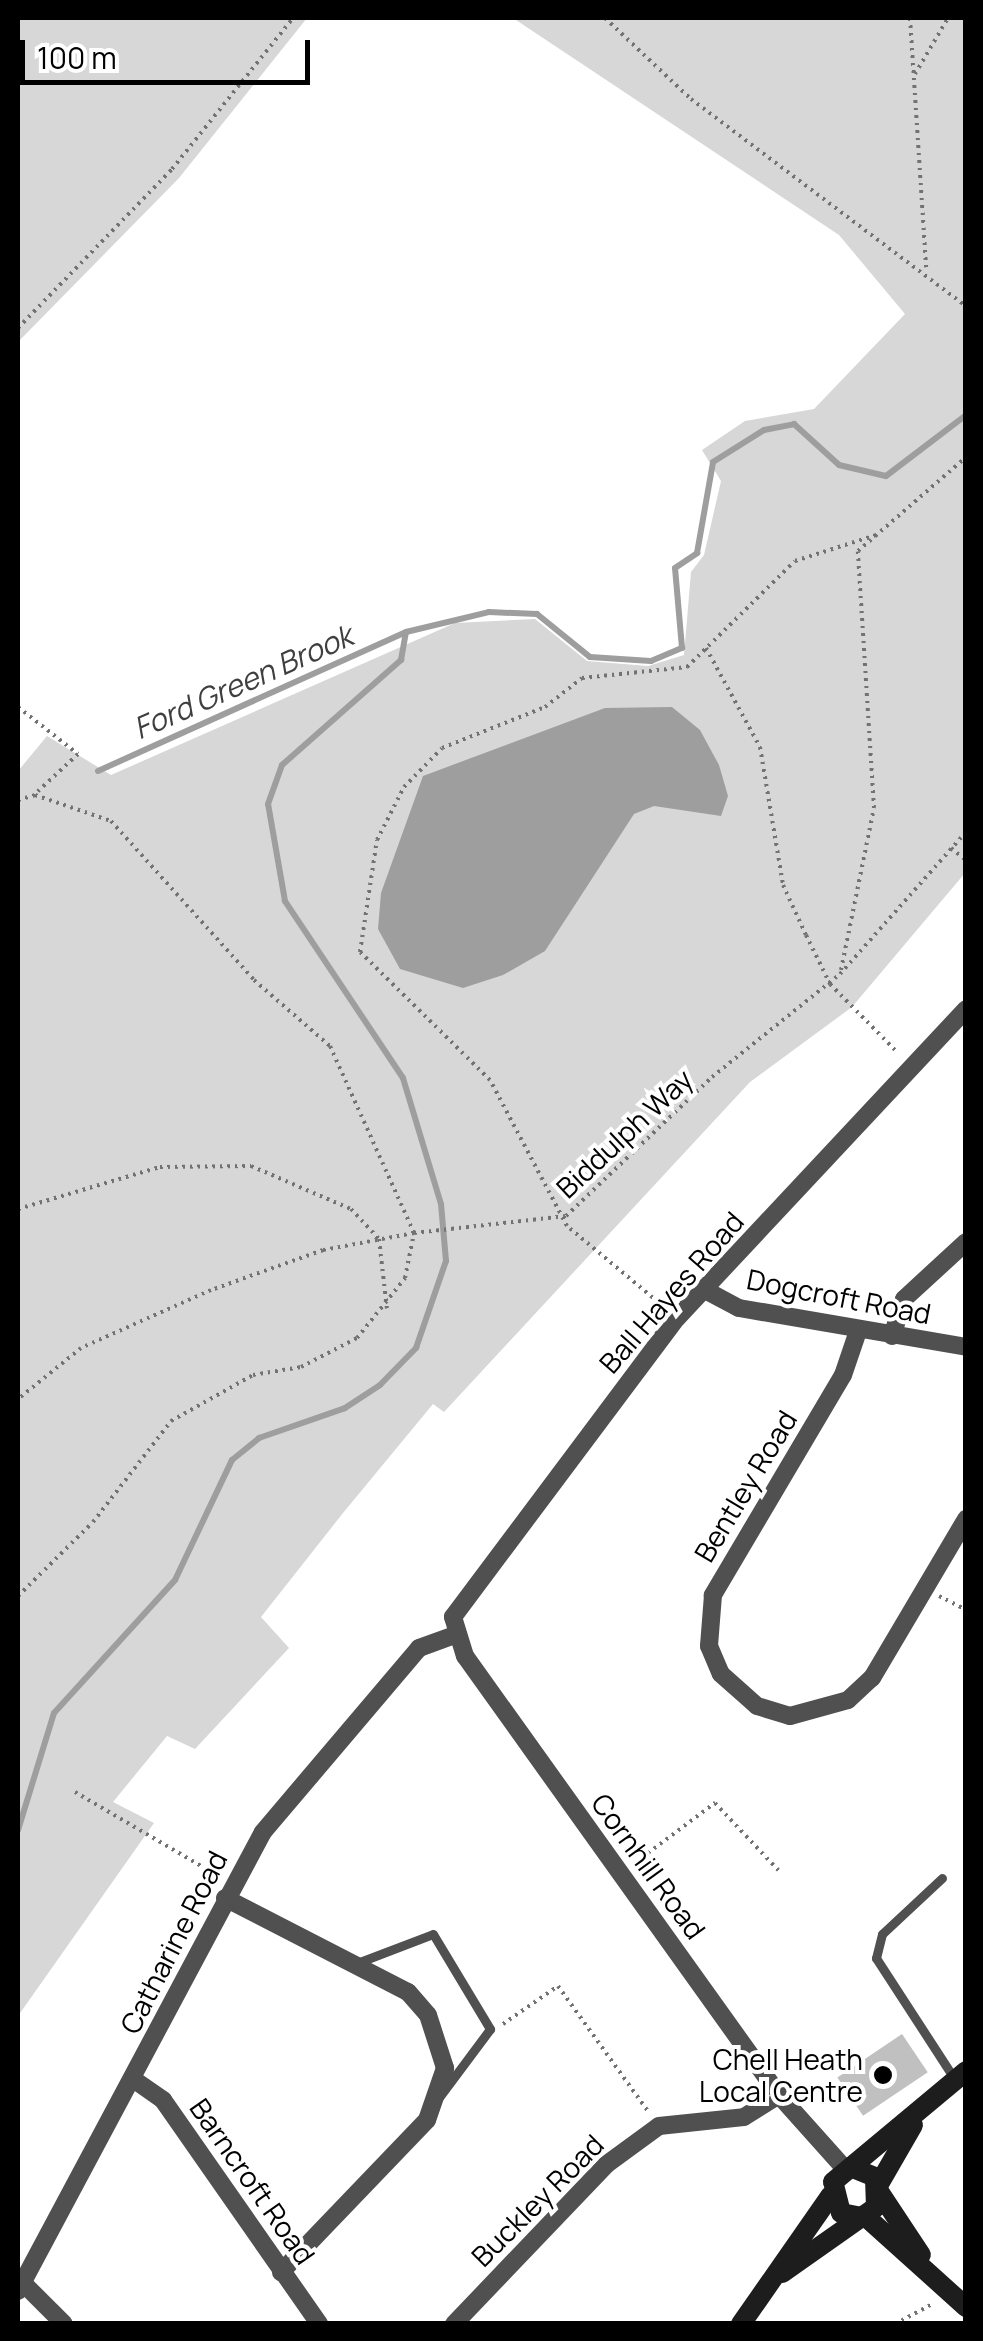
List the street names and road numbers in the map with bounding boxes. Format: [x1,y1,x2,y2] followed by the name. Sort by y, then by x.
[549,1062,699,1204] street label: Biddulph Way
[592,1205,750,1379] street label: Ball Hayes Road
[744,1262,934,1330] street label: Dogcroft Road
[687,1404,803,1568] street label: Bentley Road
[585,1787,713,1945] street label: Cornhill Road
[113,1845,233,2039] street label: Catharine Road
[184,2092,322,2270] street label: Barncroft Road
[464,2127,610,2273] street label: Buckley Road

